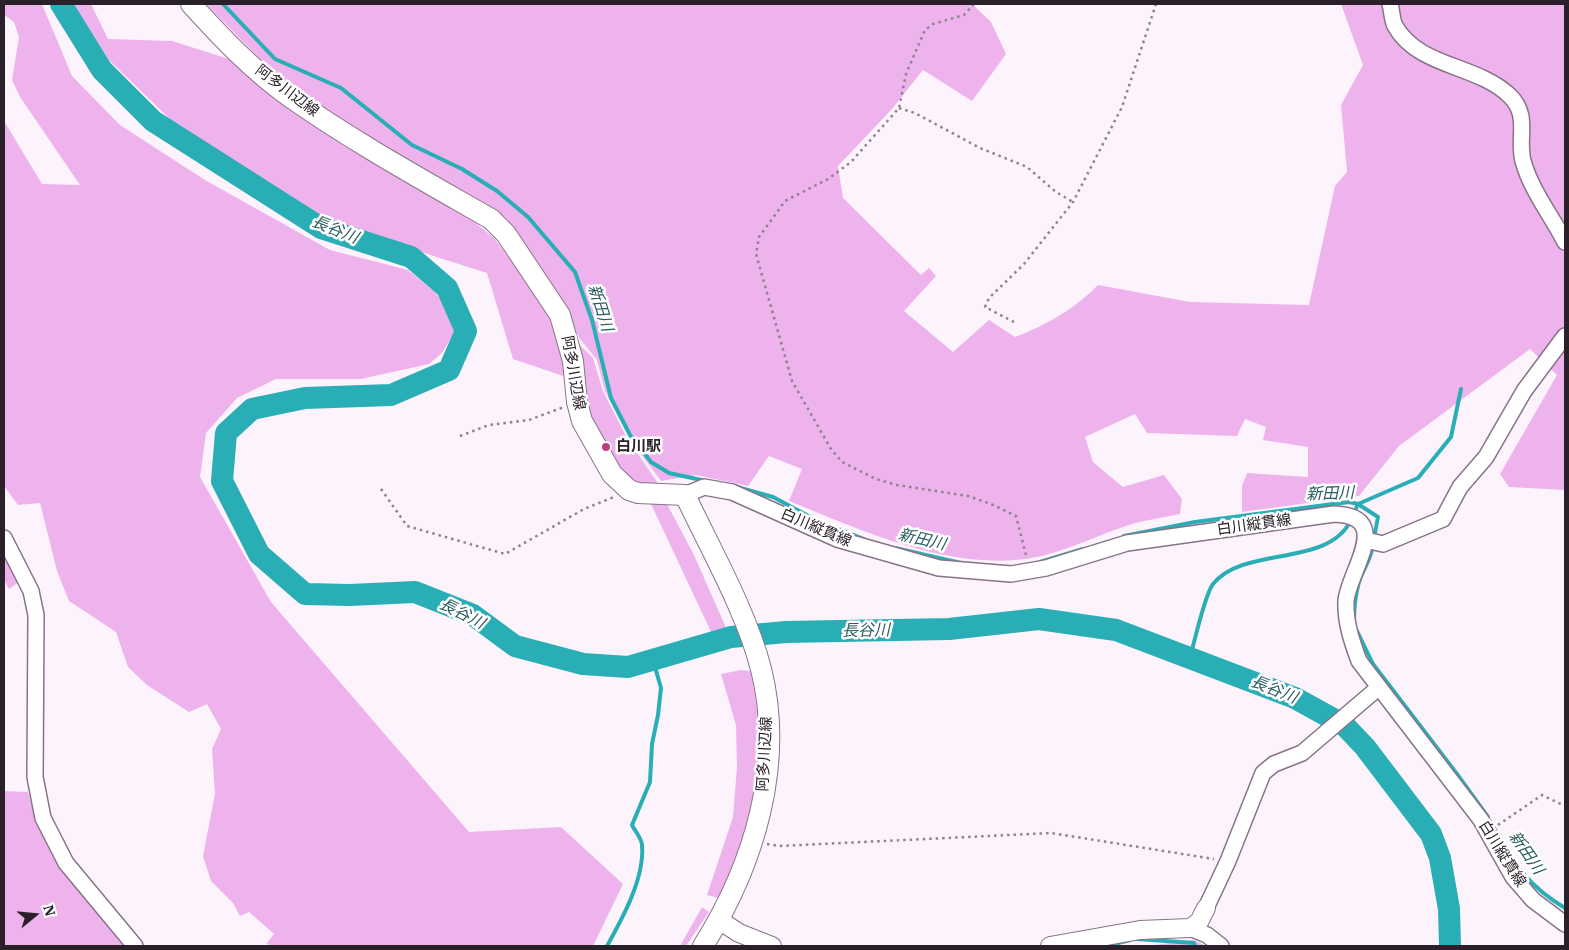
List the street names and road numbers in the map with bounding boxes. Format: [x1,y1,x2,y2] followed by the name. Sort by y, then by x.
[252,61,322,121] street label: 阿多川辺線
[558,335,588,411] street label: 阿多川辺線
[778,505,854,551] street label: 白川縦貫線
[1216,511,1292,539] street label: 白川縦貫線
[754,716,776,792] street label: 阿多川辺線
[1474,817,1530,891] street label: 白川縦貫線

